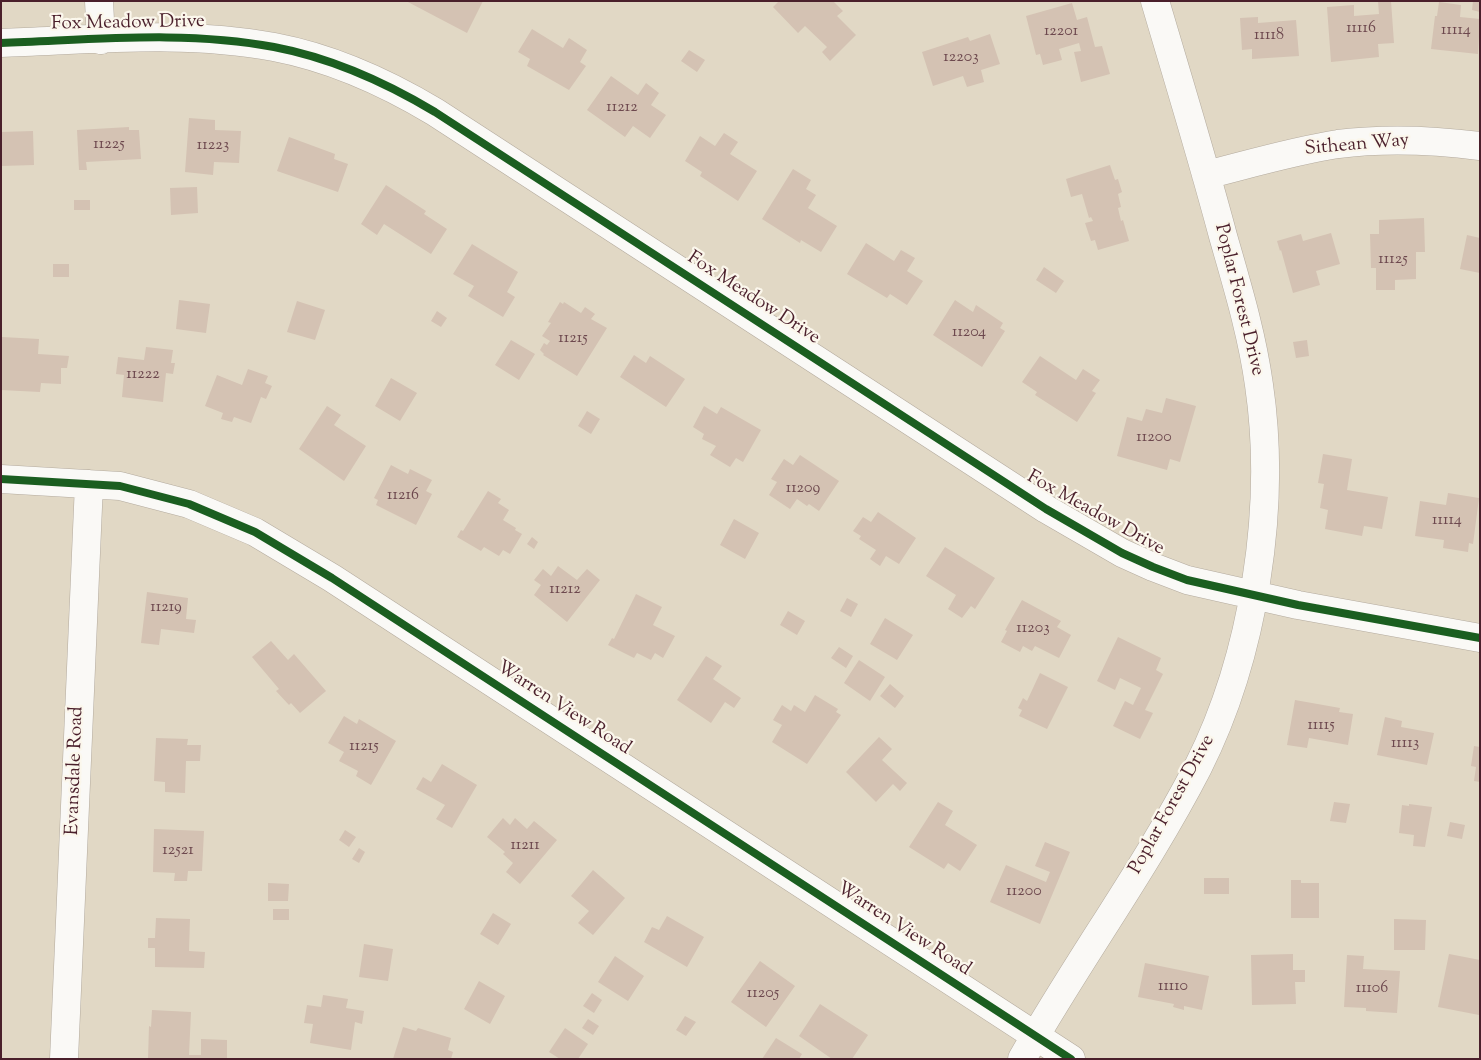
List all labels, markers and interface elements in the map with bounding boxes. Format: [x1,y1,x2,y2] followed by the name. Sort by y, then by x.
[51,11,205,37] street label: Fox Meadow Drive
[1346,19,1376,39] house number: 11116
[1441,21,1471,41] house number: 11114
[1044,22,1078,42] house number: 12201
[1254,26,1284,46] house number: 11118
[943,48,979,68] house number: 12203
[606,98,638,118] house number: 11212
[1304,130,1410,162] street label: Sithean Way
[93,135,125,155] house number: 11225
[197,136,229,156] house number: 11223
[1208,222,1268,378] street label: Poplar Forest Drive
[682,248,824,350] street label: Fox Meadow Drive
[1378,250,1408,270] house number: 11125
[952,323,986,343] house number: 11204
[558,329,588,349] house number: 11215
[126,365,160,385] house number: 11222
[1136,428,1172,448] house number: 11200
[1022,467,1168,561] street label: Fox Meadow Drive
[786,479,820,499] house number: 11209
[387,486,419,506] house number: 11216
[1432,511,1462,531] house number: 11114
[549,580,581,600] house number: 11212
[150,598,182,618] house number: 11219
[1016,619,1050,639] house number: 11203
[491,657,635,761] street label: Warren View Road
[62,706,90,836] street label: Evansdale Road
[1307,716,1335,736] house number: 11115
[1125,731,1221,879] street label: Poplar Forest Drive
[1391,734,1419,754] house number: 11113
[349,737,379,757] house number: 11215
[510,836,540,856] house number: 11211
[162,841,194,861] house number: 12521
[831,878,975,982] street label: Warren View Road
[1006,882,1042,902] house number: 11200
[1158,977,1188,997] house number: 11110
[1356,979,1388,999] house number: 11106
[747,984,779,1004] house number: 11205

